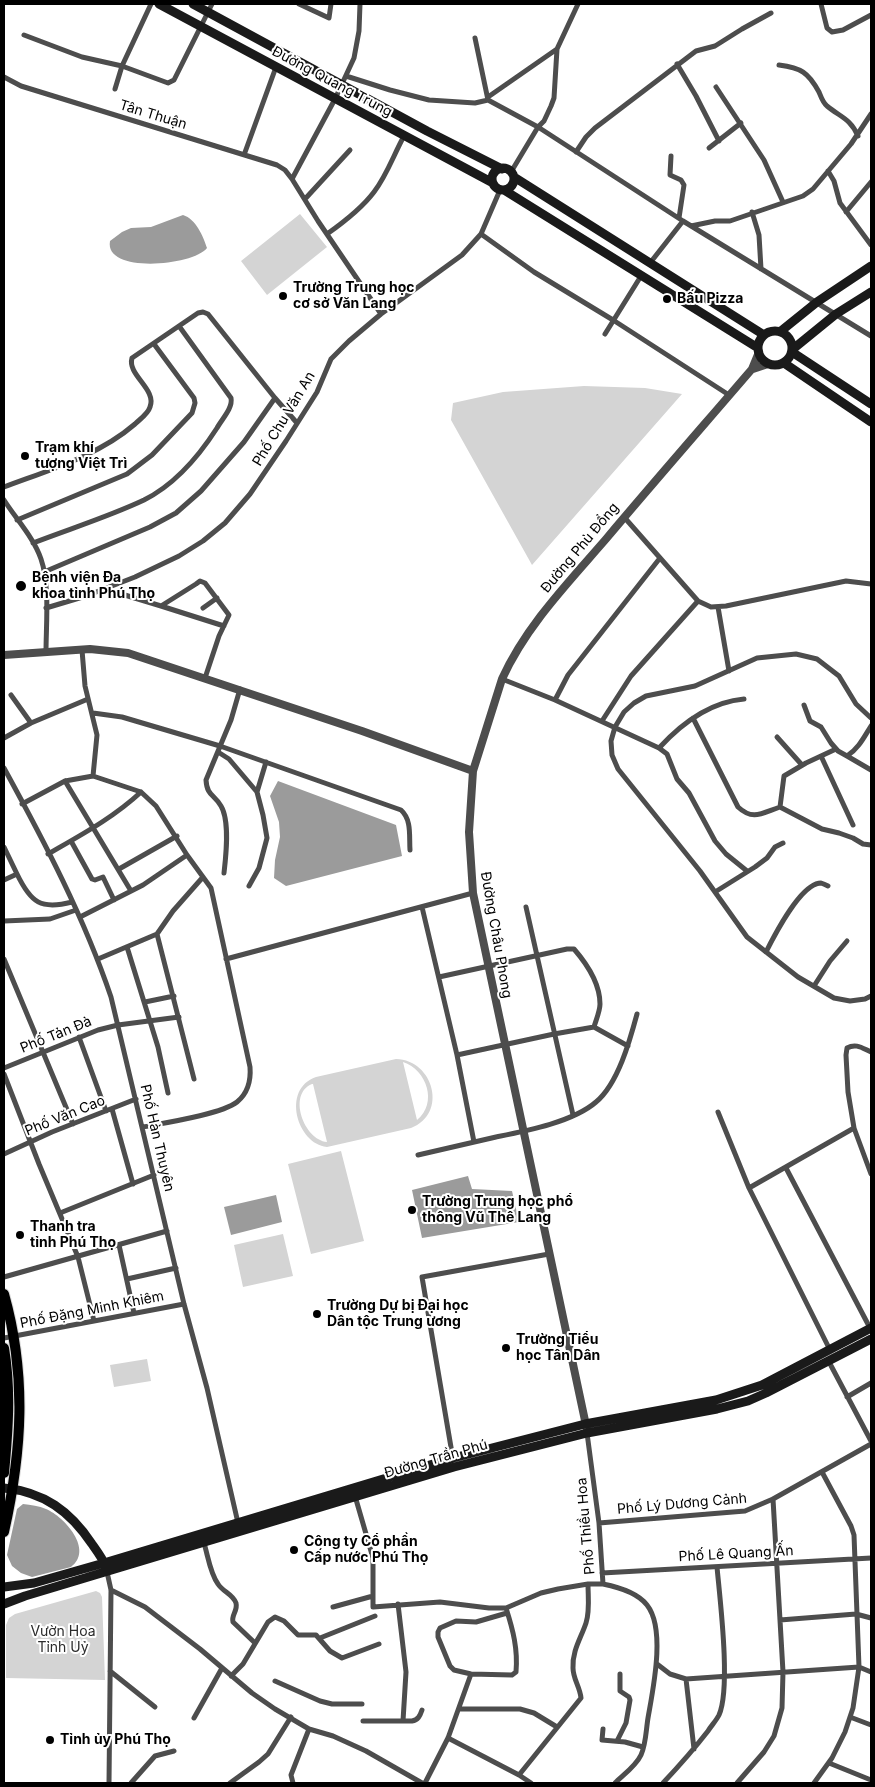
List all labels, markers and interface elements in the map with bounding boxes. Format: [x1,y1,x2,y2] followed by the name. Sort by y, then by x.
[269,43,395,121] street label: Đường Quang Trung
[117,97,189,133] street label: Tân Thuận
[293,280,415,312] place label: Trường Trung học cơ sở Văn Lang
[277,290,289,302] marker: Trường Trung học cơ sở Văn Lang
[677,291,743,307] place label: Bấu Pizza
[661,293,673,305] marker: Bấu Pizza
[249,369,319,469] street label: Phố Chu Văn An
[35,440,127,472] place label: Trạm khí tượng Việt Trì
[19,450,31,462] marker: Trạm khí tượng Việt Trì
[537,500,623,596] street label: Đường Phù Đổng
[32,570,155,602] place label: Bệnh viện Đa khoa tỉnh Phú Thọ
[14,579,28,593] marker: Bệnh viện Đa khoa tỉnh Phú Thọ
[477,870,515,1000] street label: Đường Châu Phong
[18,1013,94,1057] street label: Phố Tản Đà
[136,1083,178,1193] street label: Phố Hàn Thuyên
[22,1092,108,1140] street label: Phố Văn Cao
[422,1194,573,1226] place label: Trường Trung học phổ thông Vũ Thê Lang
[406,1204,418,1216] marker: Trường Trung học phổ thông Vũ Thê Lang
[30,1219,116,1252] place label: Thanh tra tỉnh Phú Thọ
[14,1229,26,1241] marker: Thanh tra tỉnh Phú Thọ
[19,1288,165,1332] street label: Phố Đặng Minh Khiêm
[327,1298,469,1330] place label: Trường Dự bị Đại học Dân tộc Trung ương
[311,1308,323,1320] marker: Trường Dự bị Đại học Dân tộc Trung ương
[516,1332,600,1364] place label: Trường Tiểu học Tân Dân
[500,1342,512,1354] marker: Trường Tiểu học Tân Dân
[382,1436,490,1482] street label: Đường Trần Phú
[573,1477,599,1575] street label: Phố Thiều Hoa
[616,1490,748,1518] street label: Phố Lý Dương Cảnh
[304,1534,428,1566] place label: Công ty Cổ phần Cấp nước Phú Thọ
[678,1543,794,1565] street label: Phố Lê Quang Ấn
[288,1544,300,1556] marker: Công ty Cổ phần Cấp nước Phú Thọ
[30,1624,96,1656] park label: Vườn Hoa Tỉnh Uỷ
[60,1732,171,1748] place label: Tỉnh ủy Phú Thọ
[44,1734,56,1746] marker: Tỉnh ủy Phú Thọ

